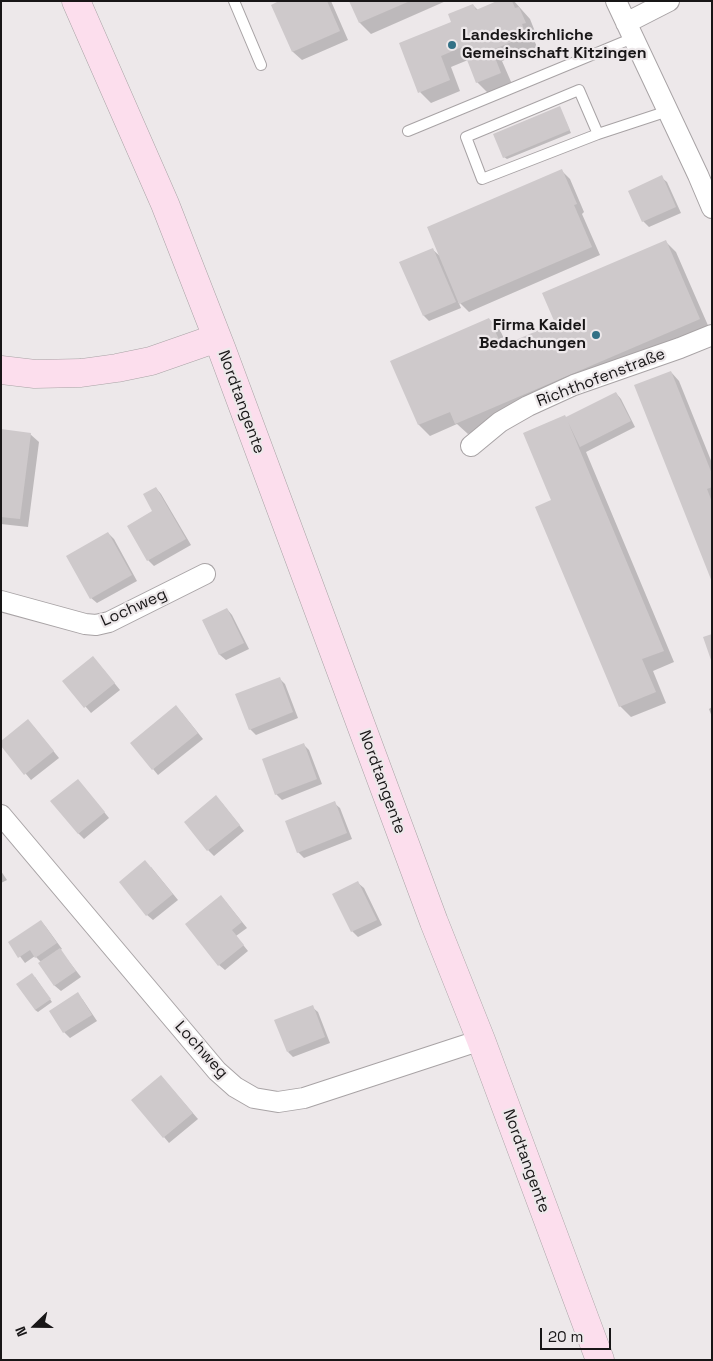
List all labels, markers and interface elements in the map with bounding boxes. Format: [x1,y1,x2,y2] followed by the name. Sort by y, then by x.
[462,26,647,64] place label: Landeskirchliche Gemeinschaft Kitzingen
[446,39,458,51] marker: Landeskirchliche Gemeinschaft Kitzingen
[479,316,586,354] place label: Firma Kaidel Bedachungen
[590,329,602,341] marker: Firma Kaidel Bedachungen
[534,345,668,411] street label: Richthofenstraße
[213,348,269,456] street label: Nordtangente
[98,585,170,631] street label: Lochweg
[354,728,410,836] street label: Nordtangente
[170,1017,232,1083] street label: Lochweg
[498,1107,554,1215] street label: Nordtangente
[10,1301,60,1351] north arrow
[543,1318,614,1350] scale bar
[11,1324,31,1339] text: N
[548,1327,583,1346] text: 20 m

